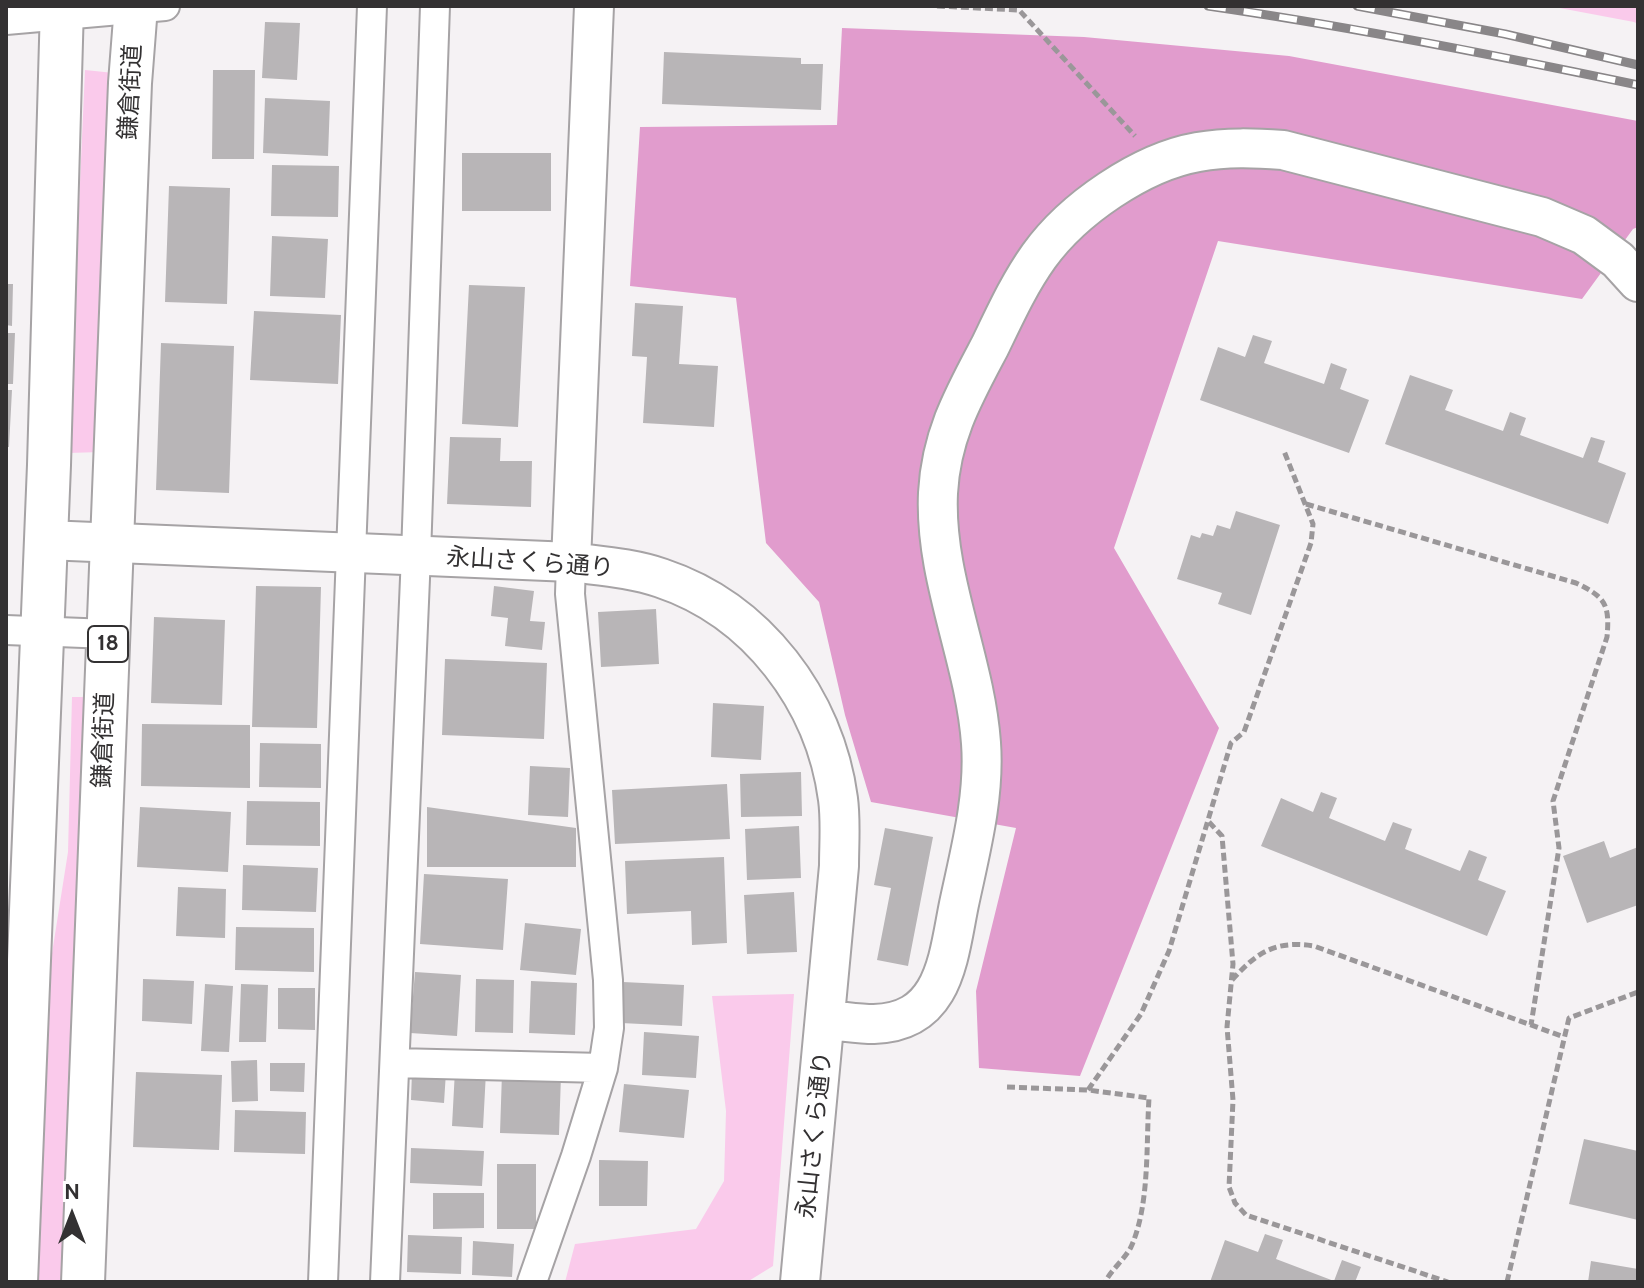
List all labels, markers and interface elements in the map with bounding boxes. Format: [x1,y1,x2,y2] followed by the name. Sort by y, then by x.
[114,43,148,141] street label: 鎌倉街道
[445,543,615,583] street label: 永山さくら通り
[88,626,128,662] road number: 18
[88,692,120,788] street label: 鎌倉街道
[792,1050,838,1220] street label: 永山さくら通り
[32,1176,112,1256] north arrow
[64,1178,80,1205] text: N

